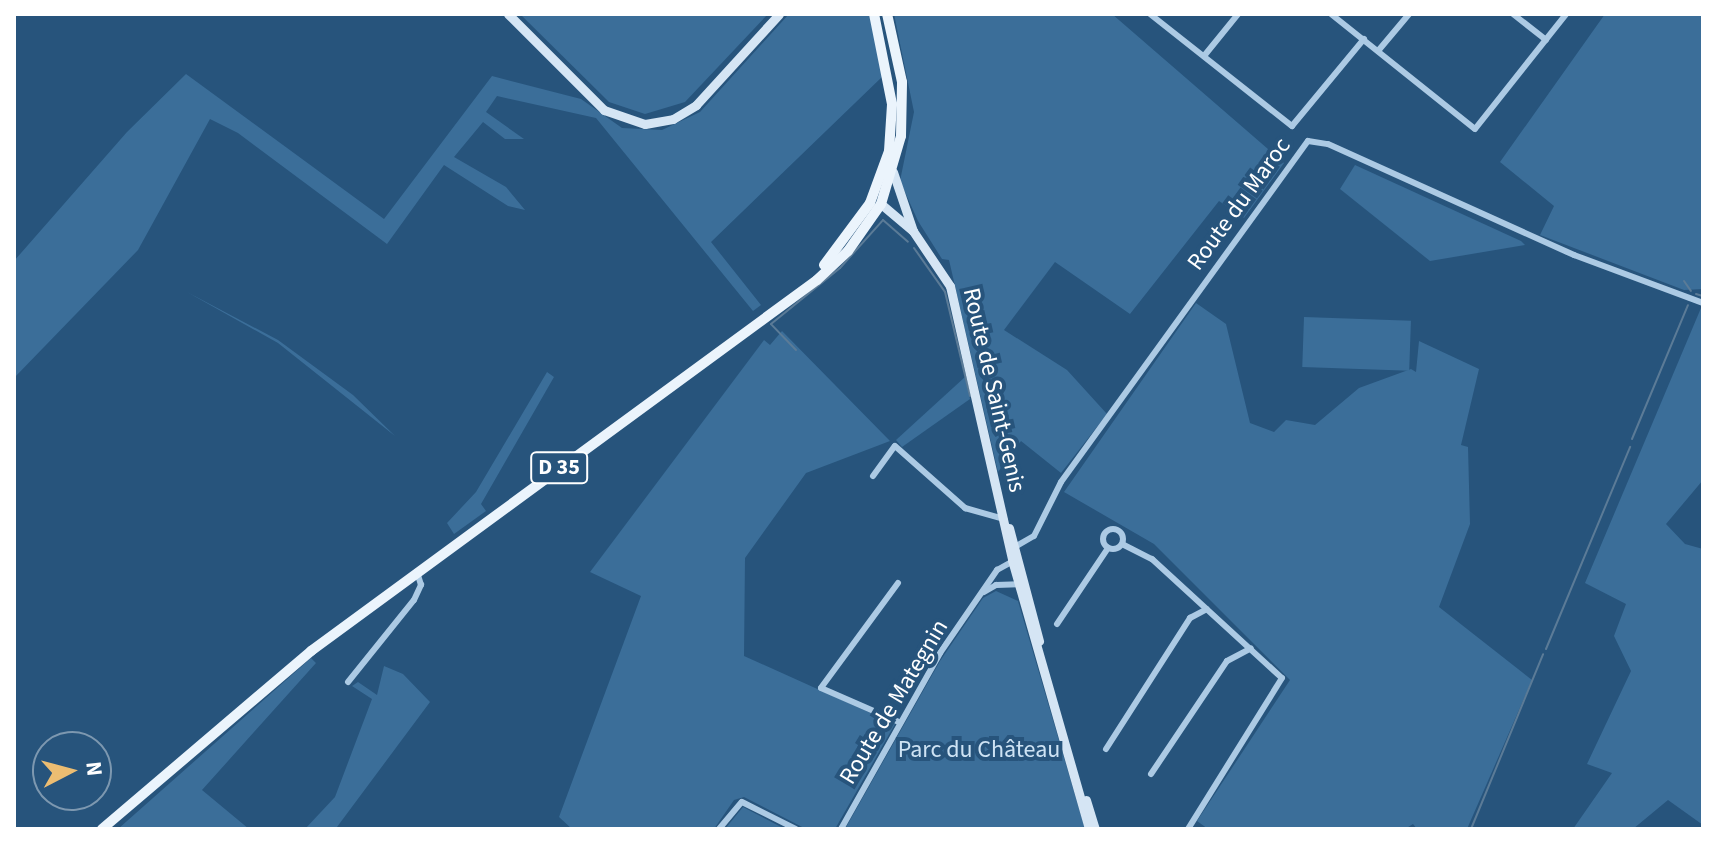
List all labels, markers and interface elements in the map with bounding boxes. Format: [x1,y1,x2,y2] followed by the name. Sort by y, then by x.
[1181,132,1297,276] street label: Route du Maroc
[956,285,1032,495] street label: Route de Saint-Genis
[529,450,589,486] road number: D 35
[834,614,954,790] street label: Route de Mategnin
[32,731,112,811] north arrow
[898,736,1060,764] park label: Parc du Château
[77,760,111,778] text: N

